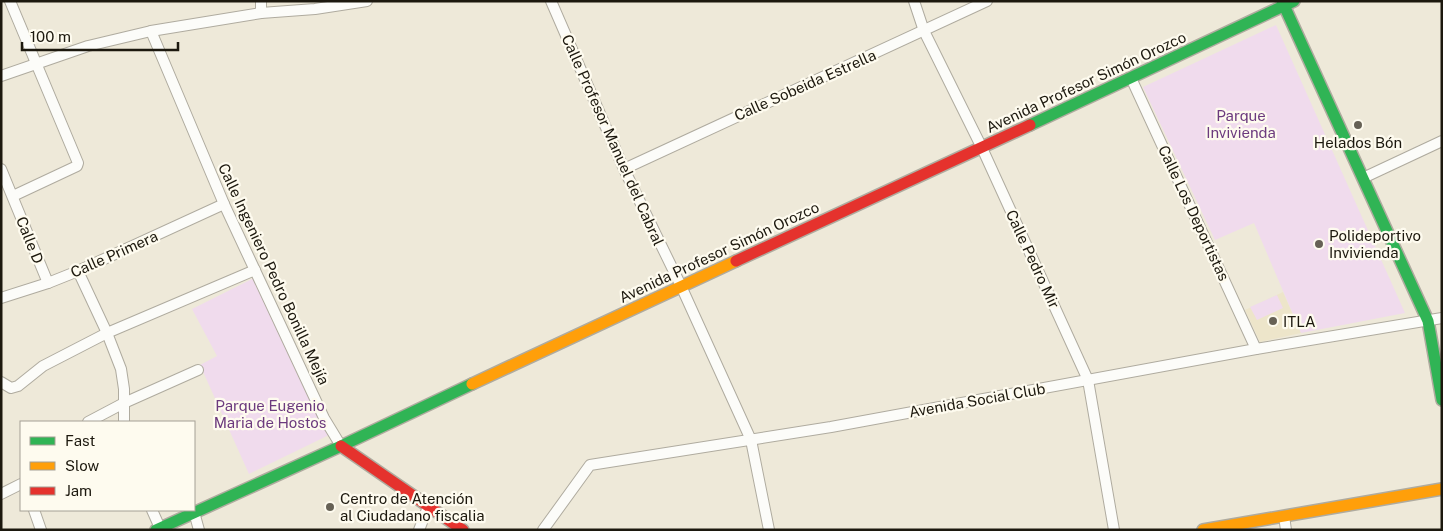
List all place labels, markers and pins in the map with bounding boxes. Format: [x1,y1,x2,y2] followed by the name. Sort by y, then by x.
[1352,119,1364,131] marker: Helados Bón
[1314,134,1402,151] place label: Helados Bón
[1329,227,1421,261] place label: Polideportivo Invivienda
[1313,238,1325,250] marker: Polideportivo Invivienda
[1283,313,1316,330] place label: ITLA
[1267,315,1279,327] marker: ITLA
[340,490,484,524] place label: Centro de Atención al Ciudadano fiscalia
[324,501,336,513] marker: Centro de Atención al Ciudadano fiscalia

